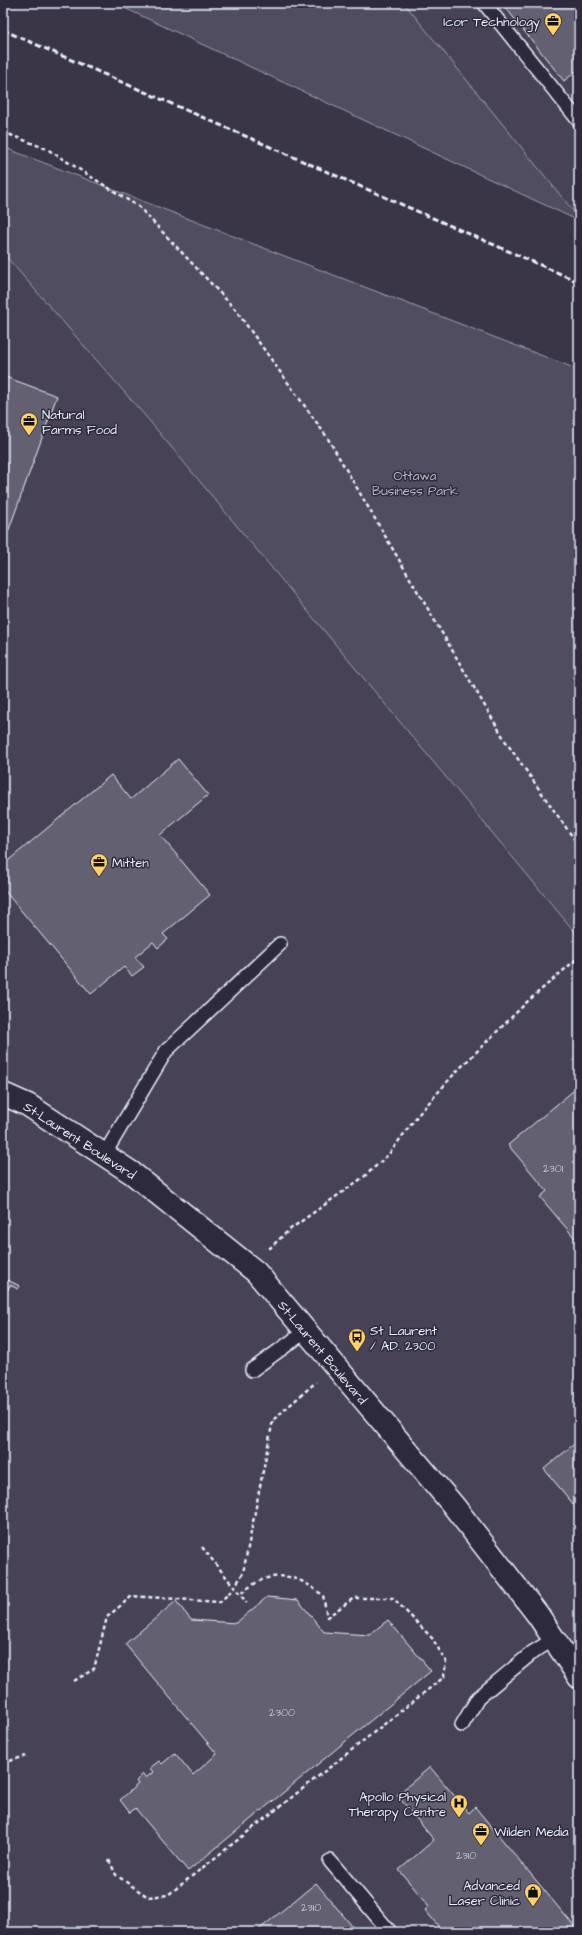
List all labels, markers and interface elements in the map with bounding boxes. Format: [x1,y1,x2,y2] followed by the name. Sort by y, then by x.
[543,11,563,36] office icon: Icor Technology
[443,13,540,32] place label: Icor Technology
[42,406,117,439] place label: Natural Farms Food
[19,411,39,436] office icon: Natural Farms Food
[372,467,458,500] park label: Ottawa Business Park
[89,852,109,877] office icon: Mitten
[112,854,149,872] place label: Mitten
[20,1098,139,1184] street label: St-Laurent Boulevard
[543,1161,564,1176] house number: 2301
[273,1297,371,1409] street label: St-Laurent Boulevard
[370,1322,438,1355] place label: St Laurent / AD. 2300
[347,1327,367,1352] bus stop icon: St Laurent / AD. 2300
[269,1705,295,1720] house number: 2300
[349,1788,446,1822] place label: Apollo Physical Therapy Centre
[449,1793,469,1818] hospital icon: Apollo Physical Therapy Centre
[471,1821,491,1846] office icon: Wilden Media
[494,1823,569,1841] place label: Wilden Media
[456,1848,476,1863] house number: 2310
[449,1877,520,1910] place label: Advanced Laser Clinic
[523,1882,543,1907] shop icon: Advanced Laser Clinic
[301,1900,321,1915] house number: 2310

